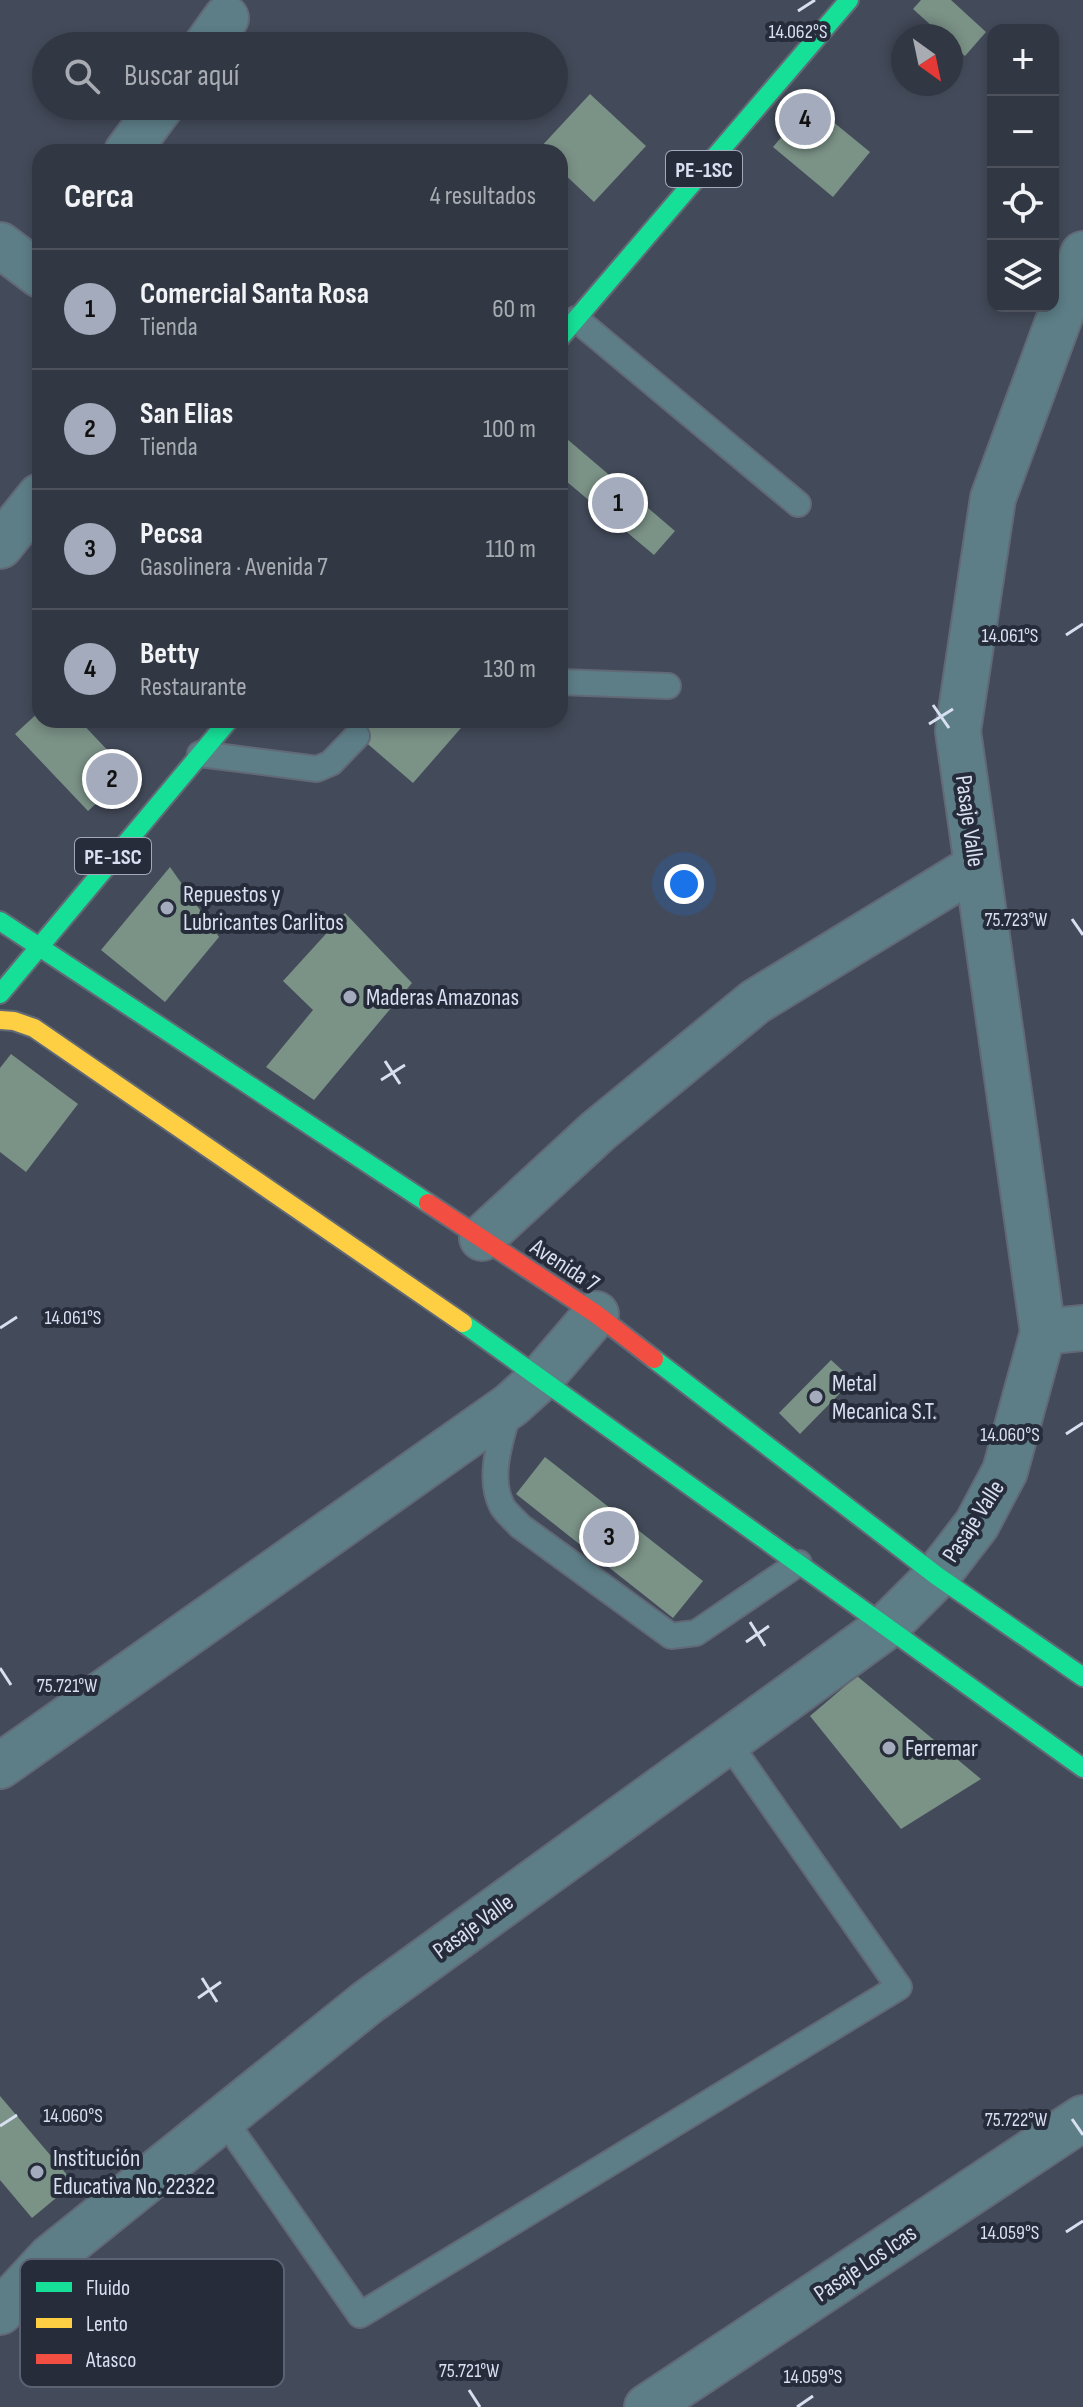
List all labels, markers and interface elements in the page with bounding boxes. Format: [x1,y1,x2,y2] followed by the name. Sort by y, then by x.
[768,20,828,44] text: 14.062°S
[891,24,963,96] north arrow
[987,24,1059,312] map controls
[987,24,1059,96] button: +
[32,32,568,120] search box
[60,54,104,98] icon: search
[124,58,239,94] text: Buscar aquí
[779,89,831,149] pin: 4
[987,96,1059,168] button: −
[666,151,742,187] road number: PE-1SC
[987,168,1059,240] button: locate
[64,176,134,217] text: Cerca
[430,181,536,212] text: 4 resultados
[987,240,1059,312] button: layers
[140,276,369,312] text: Comercial Santa Rosa
[85,294,95,325] text: 1
[492,294,536,325] text: 60 m
[140,312,198,343] text: Tienda
[140,396,233,432] text: San Elias
[84,414,96,445] text: 2
[483,414,536,445] text: 100 m
[140,432,198,463] text: Tienda
[592,473,644,533] pin: 1
[140,516,203,552] text: Pecsa
[84,534,96,565] text: 3
[485,534,536,565] text: 110 m
[140,552,328,583] text: Gasolinera · Avenida 7
[982,624,1038,648] text: 14.061°S
[140,636,200,672] text: Betty
[84,654,96,685] text: 4
[484,654,536,685] text: 130 m
[140,672,247,703] text: Restaurante
[86,749,138,809] pin: 2
[949,773,990,869] street label: Pasaje Valle
[75,838,151,874] road number: PE-1SC
[664,864,704,904] your location
[183,880,344,937] place label: Repuestos y Lubricantes Carlitos
[158,899,176,917] marker: Repuestos y Lubricantes Carlitos
[985,908,1047,932] text: 75.723°W
[366,983,519,1012] place label: Maderas Amazonas
[341,988,359,1006] marker: Maderas Amazonas
[524,1232,605,1299] street label: Avenida 7
[45,1306,101,1330] text: 14.061°S
[832,1369,937,1426] place label: Metal Mecanica S.T.
[807,1388,825,1406] marker: Metal Mecanica S.T.
[980,1423,1040,1447] text: 14.060°S
[936,1475,1011,1568] street label: Pasaje Valle
[583,1507,635,1567] pin: 3
[37,1674,97,1698] text: 75.721°W
[905,1734,978,1763] place label: Ferremar
[880,1739,898,1757] marker: Ferremar
[427,1888,519,1965] street label: Pasaje Valle
[43,2104,103,2128] text: 14.060°S
[985,2108,1047,2132] text: 75.722°W
[53,2144,215,2201] place label: Institución Educativa No. 22322
[28,2163,46,2181] marker: Institución Educativa No. 22322
[808,2219,922,2308] street label: Pasaje Los Icas
[981,2221,1039,2245] text: 14.059°S
[20,2259,284,2387] legend
[86,2275,130,2302] text: Fluido
[86,2311,128,2338] text: Lento
[85,2347,136,2374] text: Atasco
[439,2359,499,2383] text: 75.721°W
[784,2365,842,2389] text: 14.059°S

